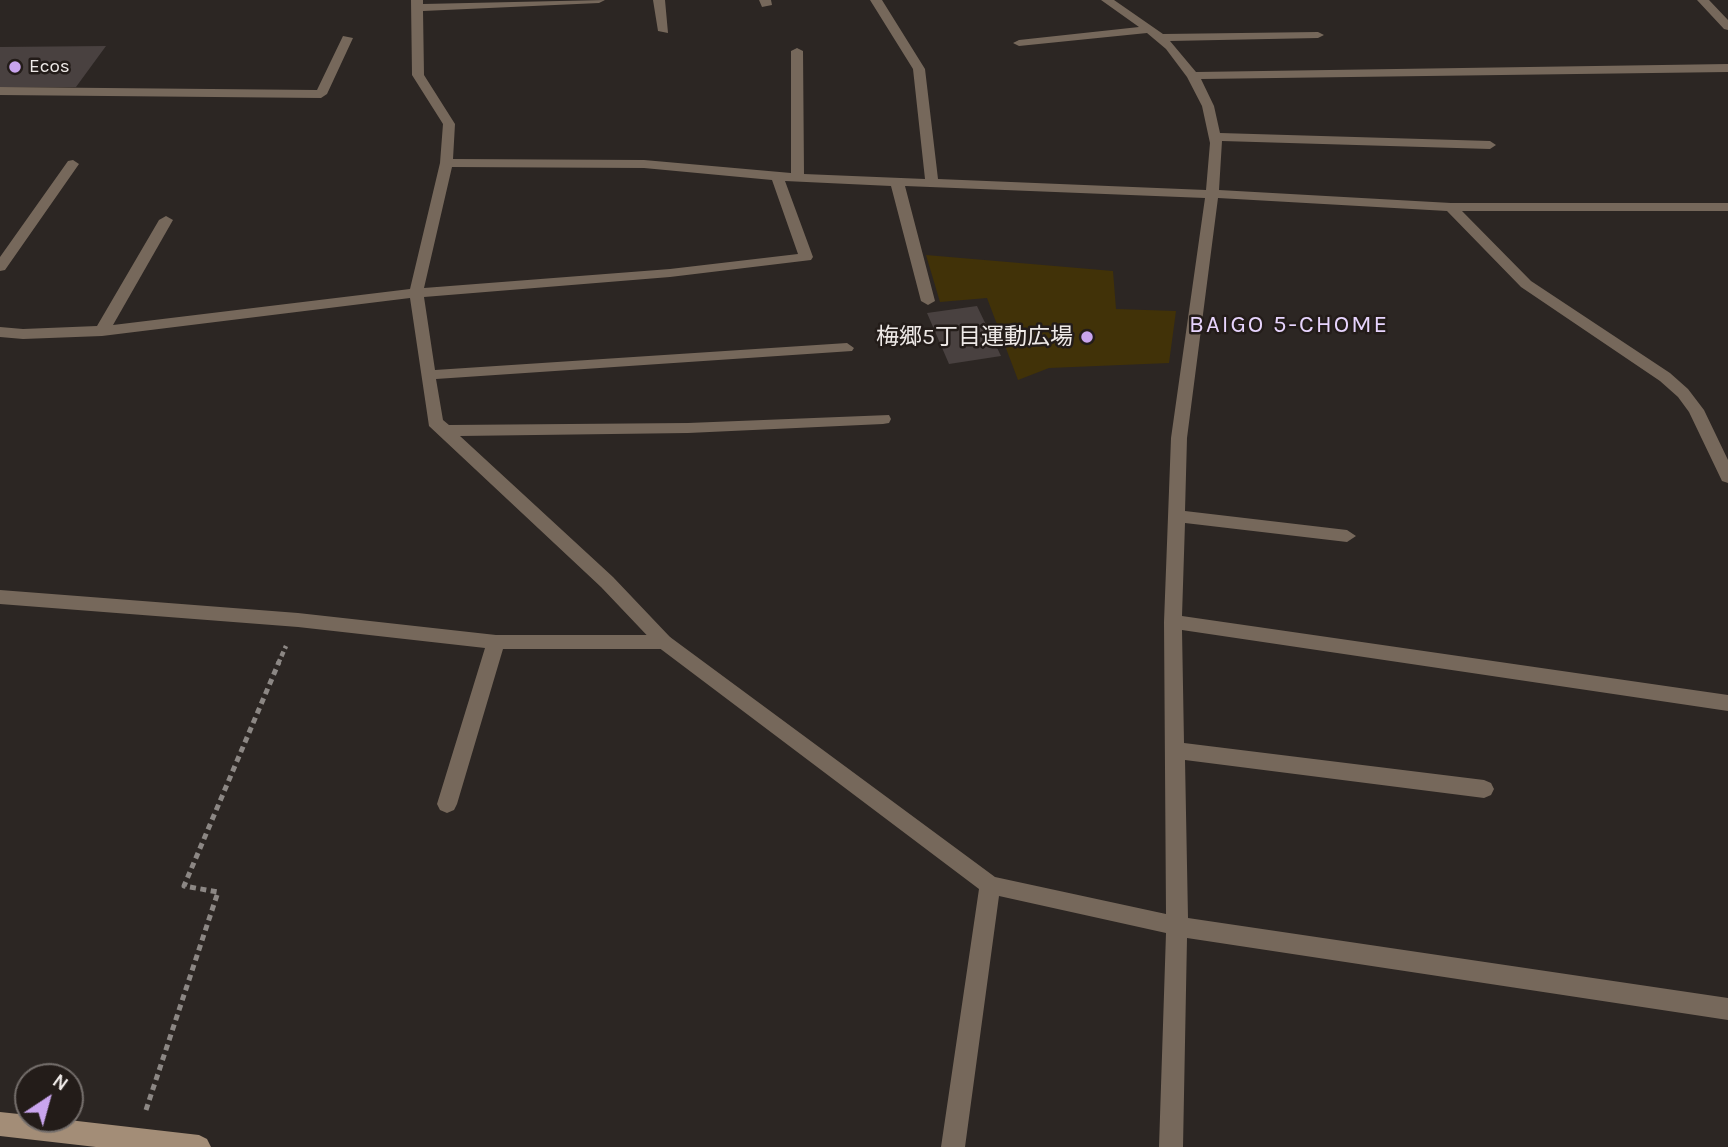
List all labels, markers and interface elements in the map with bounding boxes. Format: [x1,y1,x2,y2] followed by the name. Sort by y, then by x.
[29,56,70,78] place label: Ecos
[7,59,23,75] marker: Ecos
[1191,311,1387,339] district label: BAIGO 5-CHOME
[876,323,1073,351] place label: 梅郷5丁目運動広場
[1079,329,1095,345] marker: 梅郷5丁目運動広場
[14,1063,84,1133] north arrow
[48,1070,72,1096] text: N

